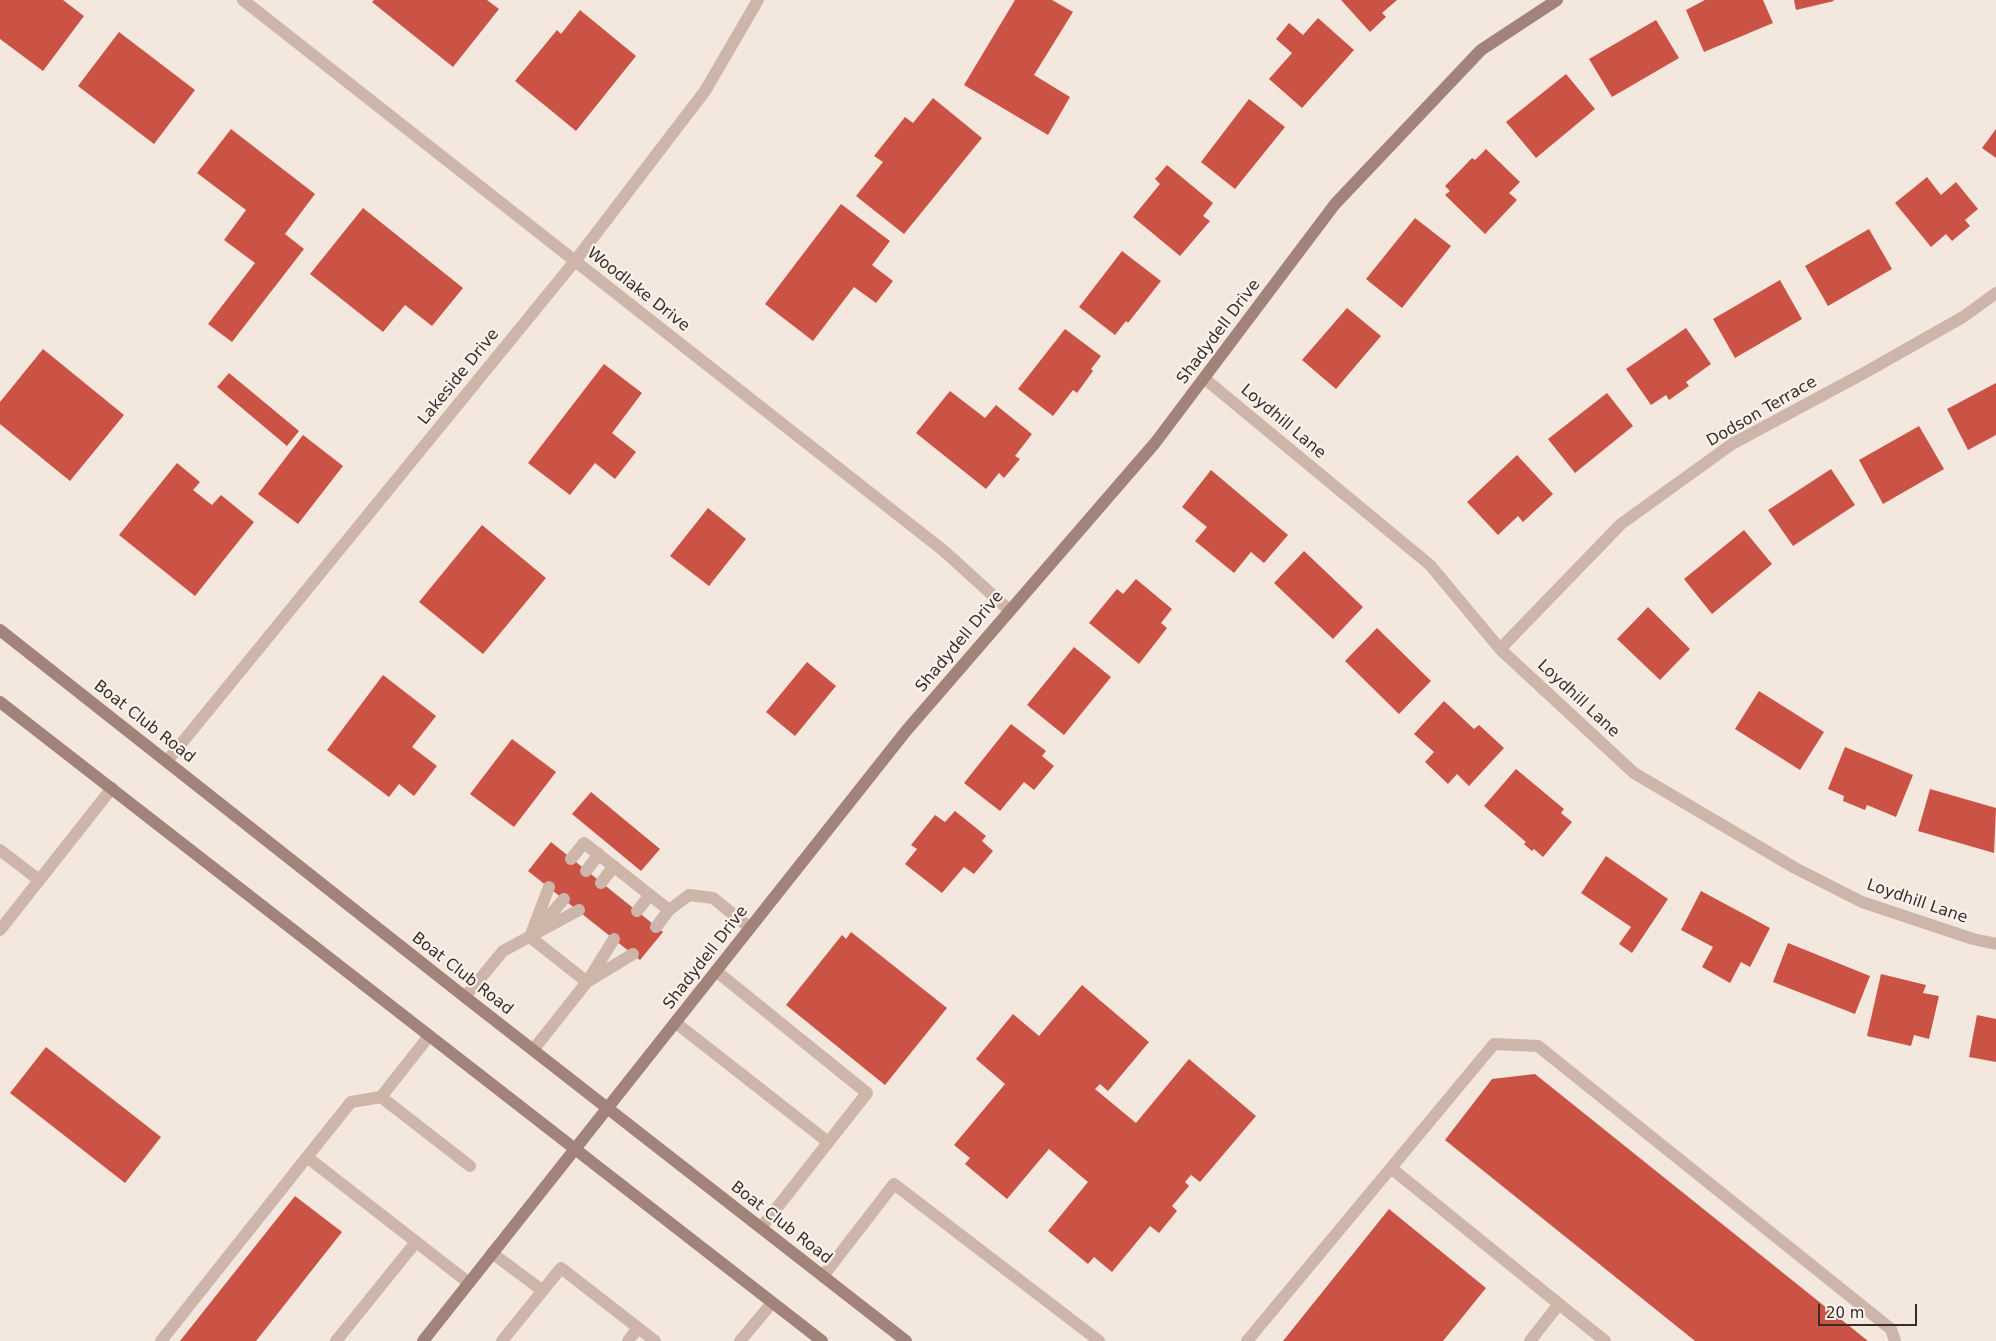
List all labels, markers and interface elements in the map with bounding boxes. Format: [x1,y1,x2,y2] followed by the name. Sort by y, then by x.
[583,244,693,336] street label: Woodlake Drive
[1173,276,1265,388] street label: Shadydell Drive
[414,325,504,429] street label: Lakeside Drive
[1704,373,1820,451] street label: Dodson Terrace
[1236,381,1330,463] street label: Loydhill Lane
[912,587,1008,697] street label: Shadydell Drive
[1533,656,1623,742] street label: Loydhill Lane
[90,677,198,767] street label: Boat Club Road
[1864,876,1970,928] street label: Loydhill Lane
[660,902,752,1014] street label: Shadydell Drive
[408,929,516,1019] street label: Boat Club Road
[727,1178,835,1268] street label: Boat Club Road
[1821,1294,1920,1326] scale bar
[1826,1304,1864,1322] text: 20 m

